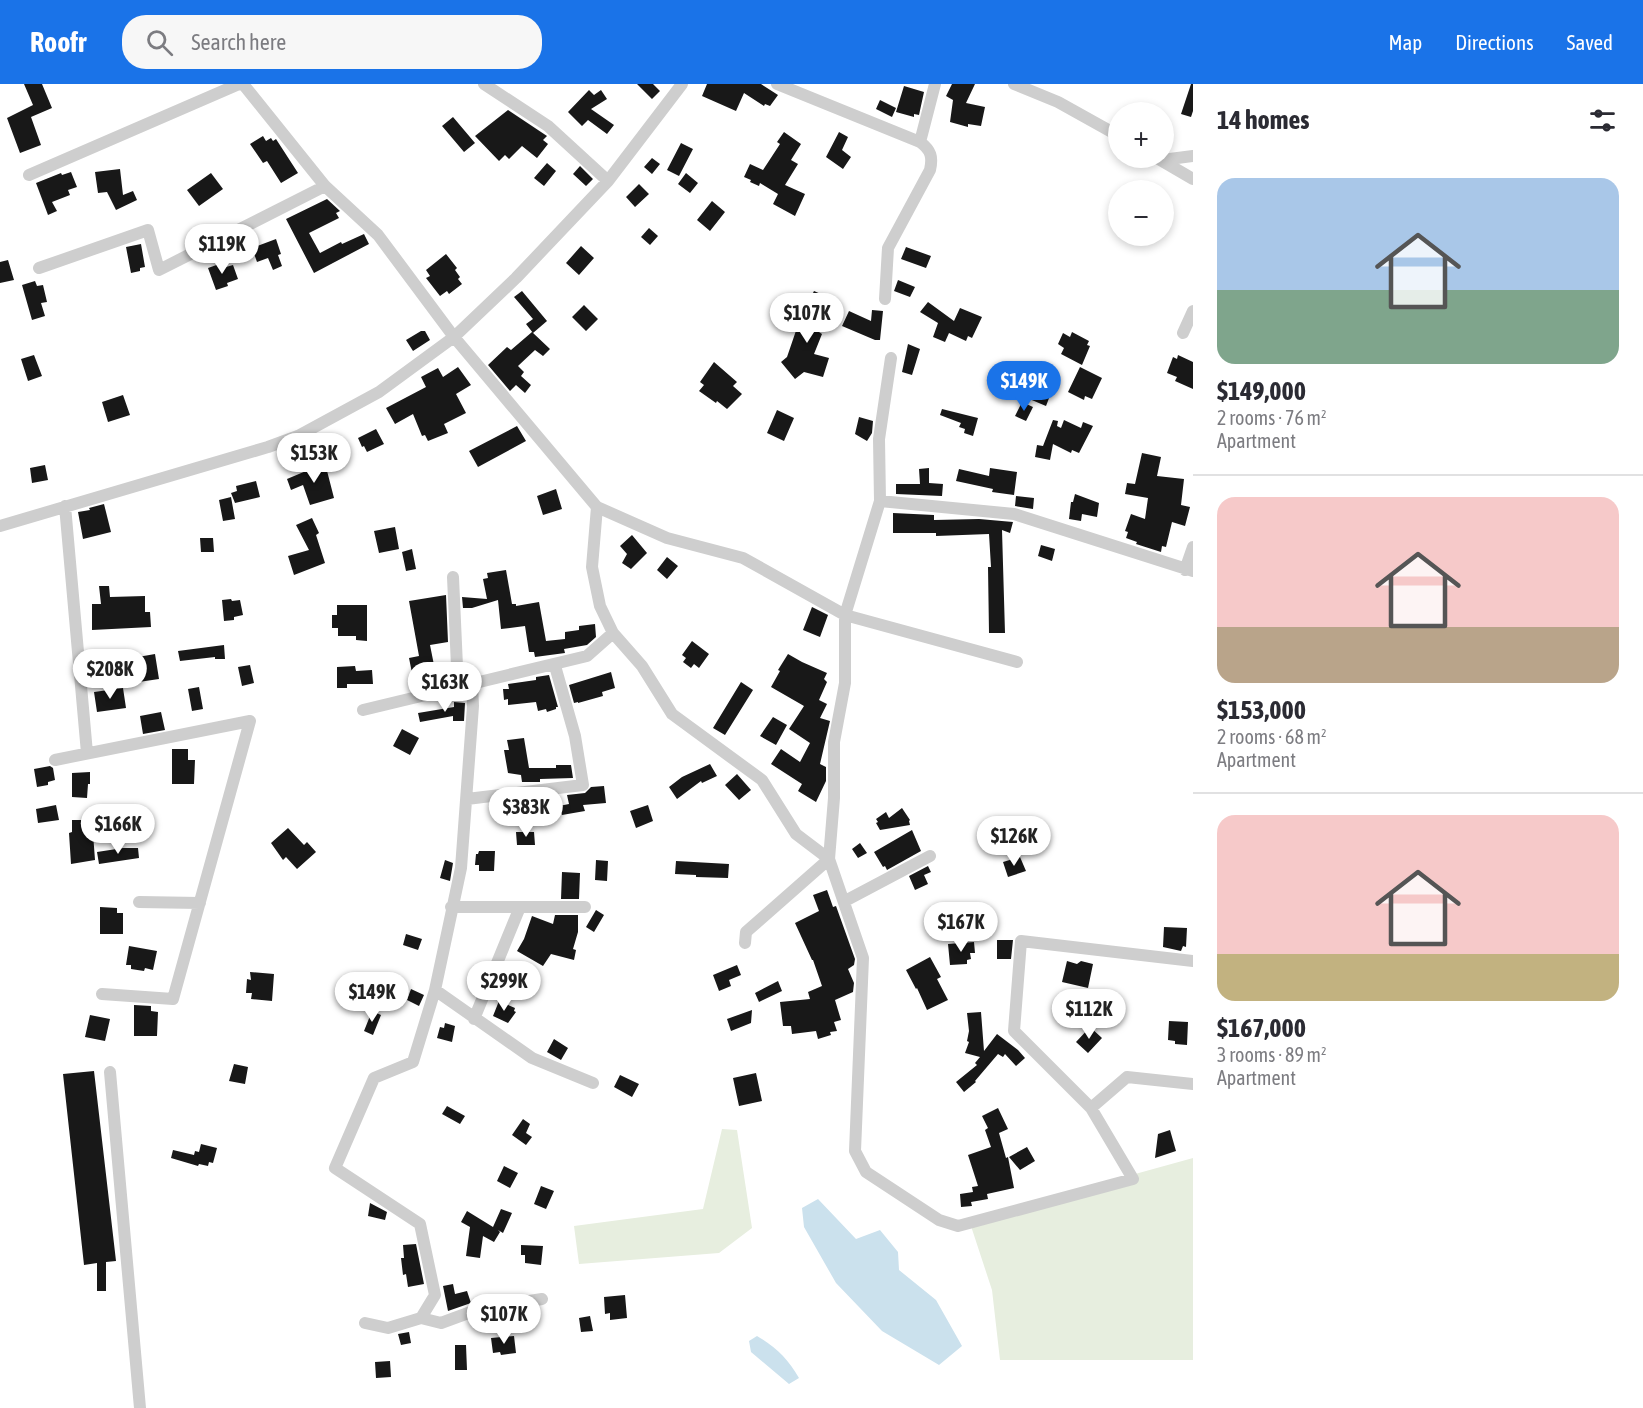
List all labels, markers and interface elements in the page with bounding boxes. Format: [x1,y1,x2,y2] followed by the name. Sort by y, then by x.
[122,15,542,69] search box
[30,26,86,58] text: Roofr
[143,26,176,59] icon: search
[191,29,286,55] text: Search here
[1388,30,1422,54] text: Map
[1455,30,1534,54] text: Directions
[1567,30,1613,54] text: Saved
[1108,102,1174,246] map controls
[1108,102,1174,168] button: +
[1586,104,1619,137] icon: filters
[1217,105,1310,135] text: 14 homes
[1108,180,1174,246] button: −
[1364,217,1472,325] icon: home
[180,224,264,275] pin: $119K
[199,232,245,255] text: $119K
[765,293,849,344] pin: $107K
[784,301,830,324] text: $107K
[982,361,1066,412] pin: $149K
[1001,369,1047,392] text: $149K
[1217,376,1306,406] text: $149,000
[1217,406,1327,429] text: 2 rooms · 76 m²
[1217,429,1296,452] text: Apartment
[272,433,356,484] pin: $153K
[291,441,337,464] text: $153K
[1364,536,1472,644] icon: home
[68,649,152,700] pin: $208K
[87,657,133,680] text: $208K
[403,662,487,713] pin: $163K
[422,670,468,693] text: $163K
[1217,695,1306,725] text: $153,000
[1217,725,1327,748] text: 2 rooms · 68 m²
[1217,748,1296,771] text: Apartment
[484,787,568,838] pin: $383K
[503,795,549,818] text: $383K
[76,804,160,855] pin: $166K
[95,812,141,835] text: $166K
[972,816,1056,867] pin: $126K
[991,824,1037,847] text: $126K
[1364,854,1472,962] icon: home
[919,902,1003,953] pin: $167K
[938,910,984,933] text: $167K
[462,961,546,1012] pin: $299K
[481,969,527,992] text: $299K
[330,972,414,1023] pin: $149K
[349,980,395,1003] text: $149K
[1047,989,1131,1040] pin: $112K
[1066,997,1112,1020] text: $112K
[1217,1013,1306,1043] text: $167,000
[1217,1043,1327,1066] text: 3 rooms · 89 m²
[1217,1066,1296,1089] text: Apartment
[462,1294,546,1345] pin: $107K
[481,1302,527,1325] text: $107K

